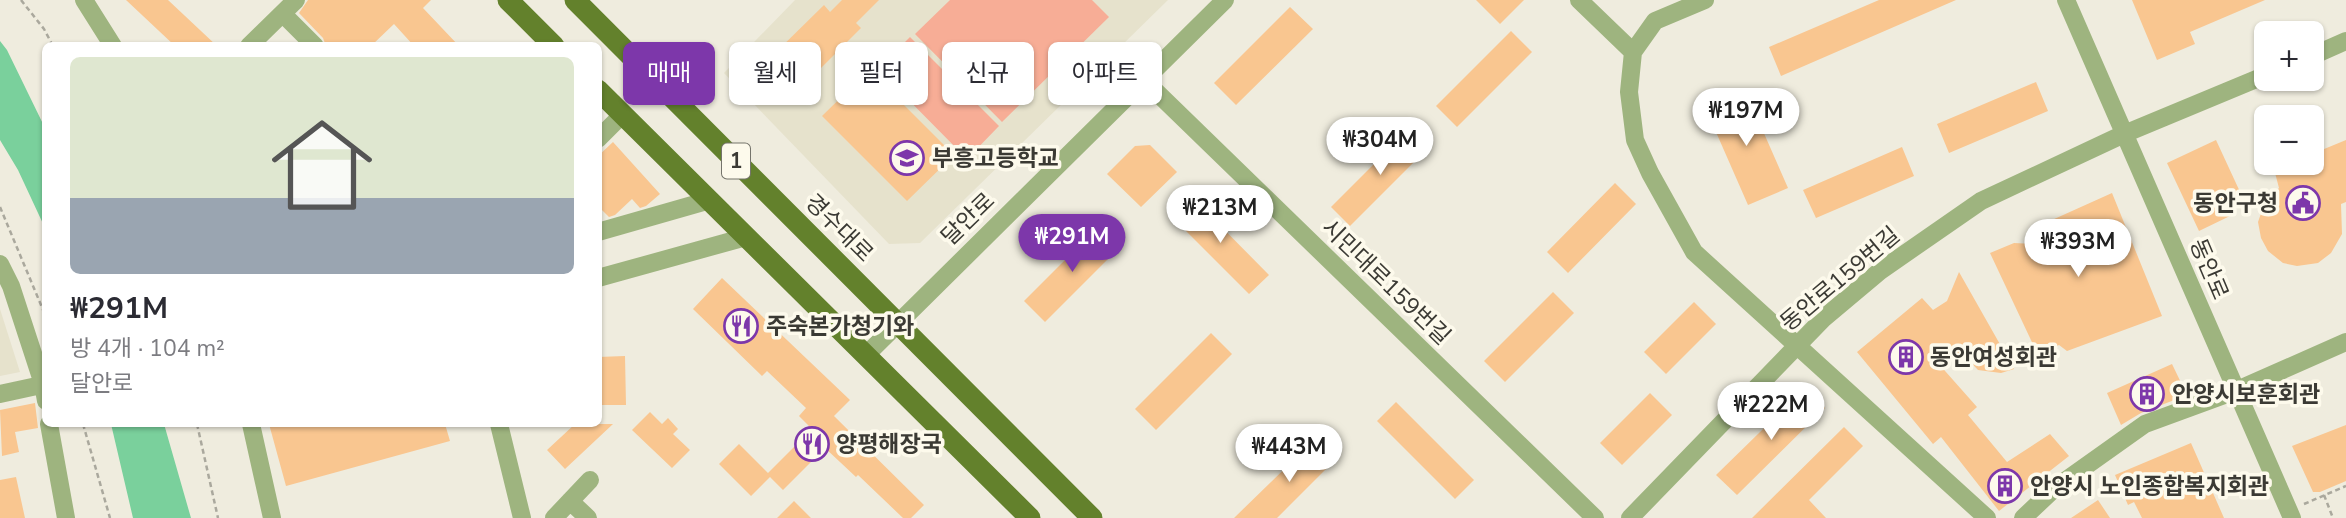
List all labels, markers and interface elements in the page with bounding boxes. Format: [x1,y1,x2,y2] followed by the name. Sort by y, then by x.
[2254,21,2324,175] map controls
[2254,21,2324,91] button: +
[623,42,715,105] chip: 매매
[729,42,821,105] chip: 월세
[835,42,928,105] chip: 필터
[942,42,1034,105] chip: 신규
[1048,42,1162,105] chip: 아파트
[1697,88,1795,148] pin: ₩197M
[1708,95,1784,126] text: ₩197M
[259,102,385,228] icon: home
[2254,105,2324,175] button: −
[1331,118,1429,177] pin: ₩304M
[1342,124,1418,155] text: ₩304M
[888,139,926,177] school or university icon: 부흥고등학교
[932,143,1059,174] place label: 부흥고등학교
[722,144,750,178] road number: 1
[2284,184,2322,222] public building icon: 동안구청
[934,186,1002,252] street label: 달안로
[1171,186,1269,245] pin: ₩213M
[798,187,880,269] street label: 경수대로
[2193,188,2278,219] place label: 동안구청
[1182,192,1258,223] text: ₩213M
[1315,212,1457,352] street label: 시민대로159번길
[1023,215,1121,274] pin: ₩291M
[2029,219,2127,279] pin: ₩393M
[1774,220,1906,338] street label: 동안로159번길
[1034,221,1110,252] text: ₩291M
[2040,226,2116,257] text: ₩393M
[2182,234,2236,304] street label: 동안로
[70,288,168,329] text: ₩291M
[722,307,760,345] restaurant icon: 주숙본가청기와
[766,311,914,342] place label: 주숙본가청기와
[70,333,225,364] text: 방 4개 · 104 m²
[1887,338,1925,376] building icon: 동안여성회관
[1930,342,2057,373] place label: 동안여성회관
[70,368,133,399] text: 달안로
[2128,375,2166,413] building icon: 안양시보훈회관
[2172,379,2320,410] place label: 안양시보훈회관
[1722,382,1820,442] pin: ₩222M
[1733,389,1809,420] text: ₩222M
[1240,424,1338,484] pin: ₩443M
[793,425,831,463] restaurant icon: 양평해장국
[836,429,942,460] place label: 양평해장국
[1251,431,1327,462] text: ₩443M
[1986,467,2024,505] building icon: 안양시 노인종합복지회관
[2030,471,2269,502] place label: 안양시 노인종합복지회관

